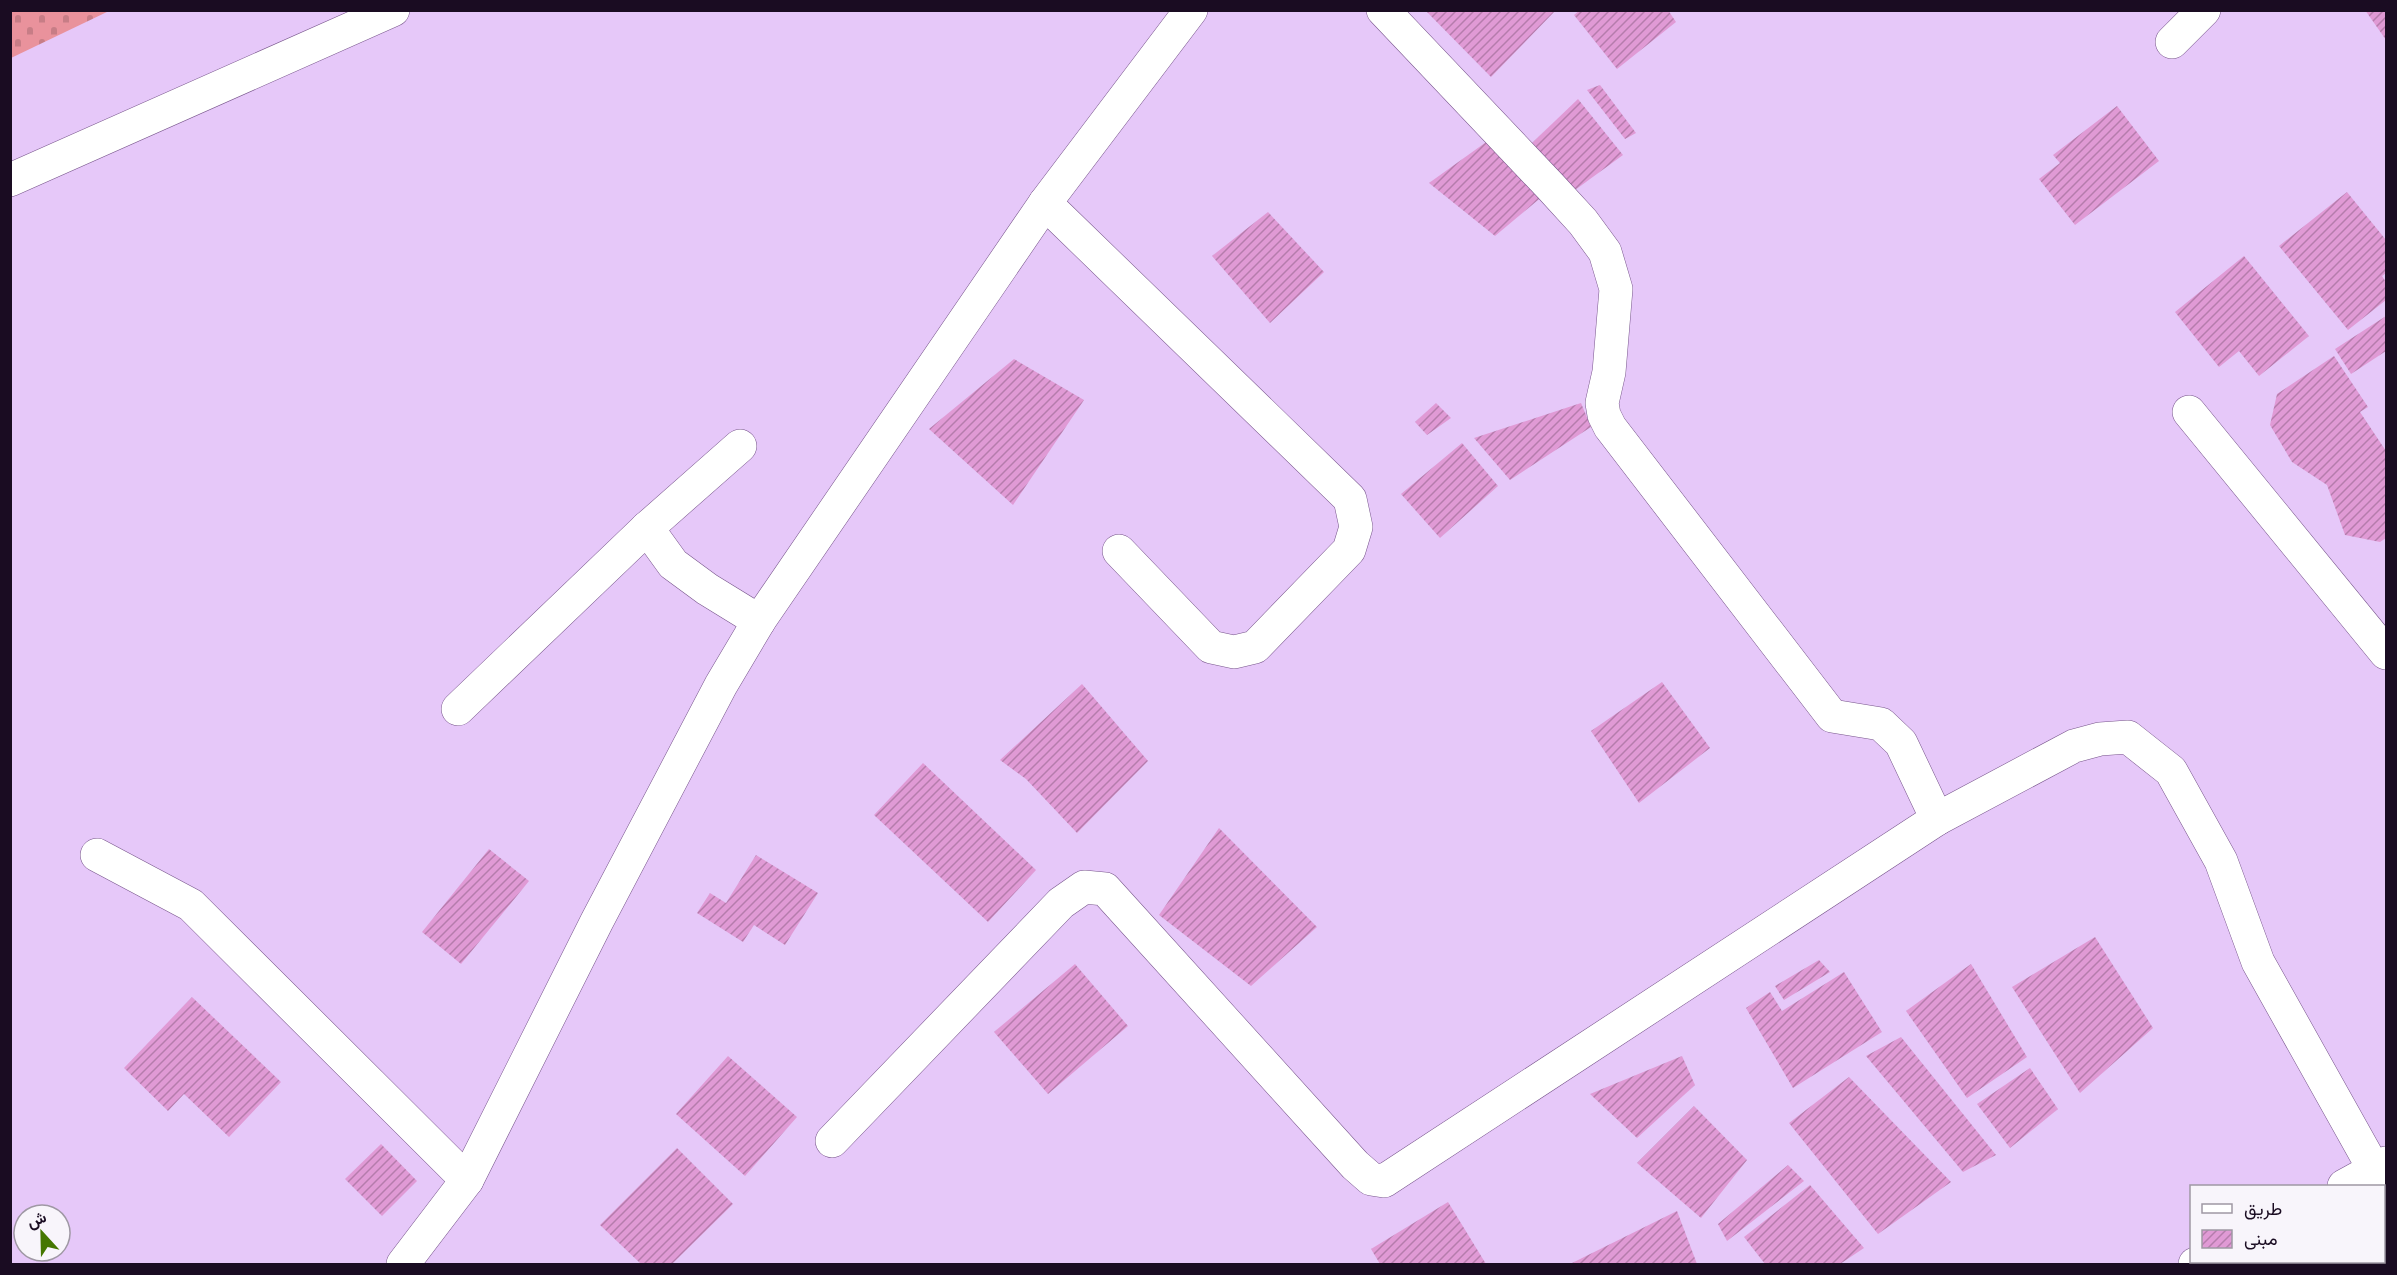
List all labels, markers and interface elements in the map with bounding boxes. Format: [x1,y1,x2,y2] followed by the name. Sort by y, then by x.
[2190,1185,2385,1263] legend
[2244,1199,2282,1222] text: طريق
[12,1203,72,1263] north arrow
[24,1208,50,1234] text: ش
[2244,1229,2278,1252] text: مبنى

